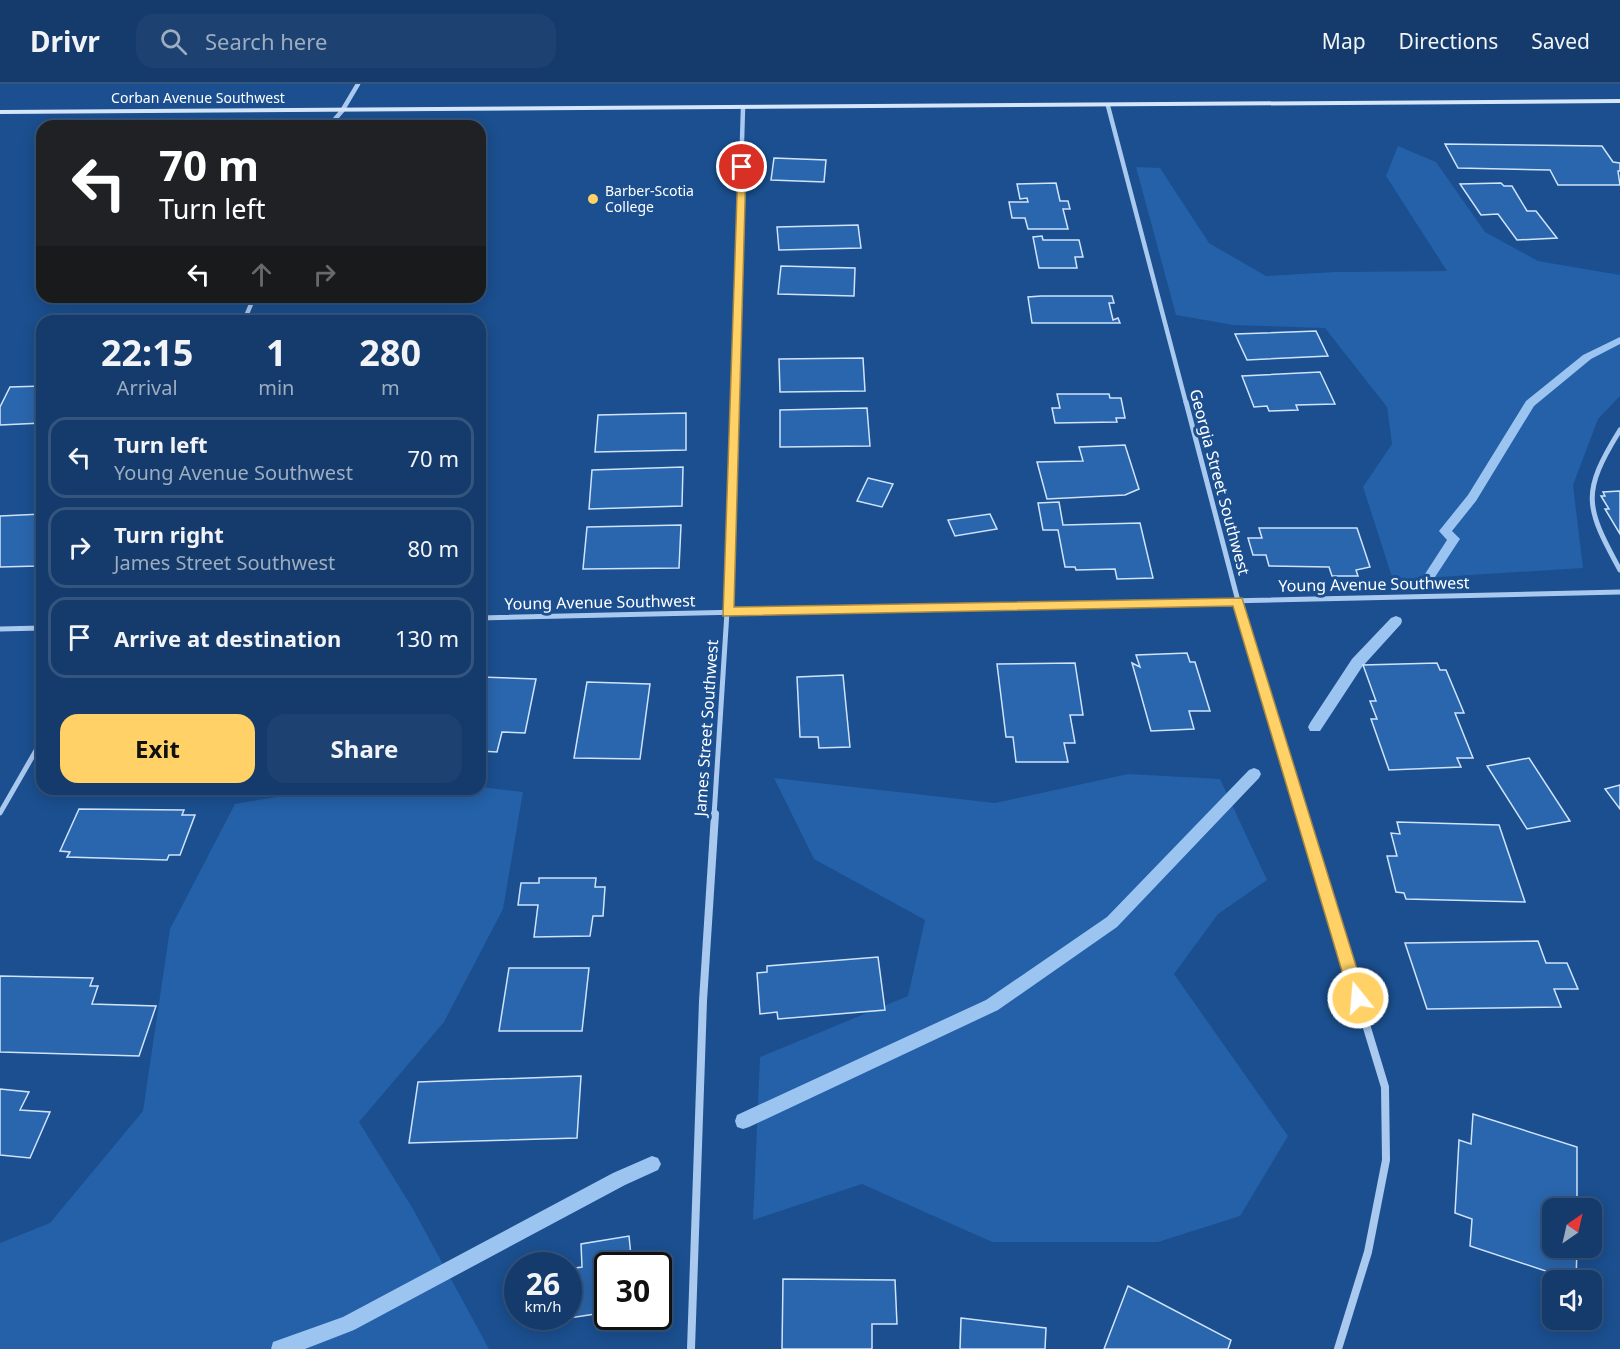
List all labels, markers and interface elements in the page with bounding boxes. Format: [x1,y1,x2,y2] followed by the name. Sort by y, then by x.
[136,14,556,68] search box
[30,22,100,60] text: Drivr
[157,25,190,58] icon: search
[205,26,327,56] text: Search here
[1322,27,1366,55] text: Map
[1399,27,1498,55] text: Directions
[1531,27,1590,55] text: Saved
[111,88,285,107] street label: Corban Avenue Southwest
[159,136,259,193] text: 70 m
[716,141,767,192] pin
[60,144,138,222] icon: left
[725,150,758,183] icon: arrive
[605,181,694,216] place label: Barber-Scotia College
[159,190,265,227] text: Turn left
[586,192,600,206] marker: Barber-Scotia College
[182,258,215,291] icon: left
[245,258,278,291] icon: ahead
[308,258,341,291] icon: right
[101,328,193,377] text: 22:15
[266,328,287,377] text: 1
[359,328,421,377] text: 280
[117,374,178,401] text: Arrival
[258,374,294,401] text: min
[381,374,400,401] text: m
[1185,387,1256,578] street label: Georgia Street Southwest
[114,429,208,459] text: Turn left
[63,441,96,474] icon: left
[408,443,459,473] text: 70 m
[114,459,353,486] text: Young Avenue Southwest
[114,519,224,549] text: Turn right
[63,531,96,564] icon: right
[408,533,459,563] text: 80 m
[114,549,335,576] text: James Street Southwest
[1278,571,1470,597] street label: Young Avenue Southwest
[504,589,696,615] street label: Young Avenue Southwest
[63,621,96,654] icon: arrive
[114,623,341,653] text: Arrive at destination
[395,623,459,653] text: 130 m
[689,639,723,819] street label: James Street Southwest
[60,714,255,783] button: Exit
[267,714,462,783] button: Share
[1326,966,1390,1030] position arrow
[1542,1198,1602,1258] north arrow
[1542,1198,1602,1330] map controls
[594,1252,672,1330] speed limit sign: 30
[526,1263,560,1304] text: 26
[1542,1270,1602,1330] button: sound
[525,1296,561,1316] text: km/h

